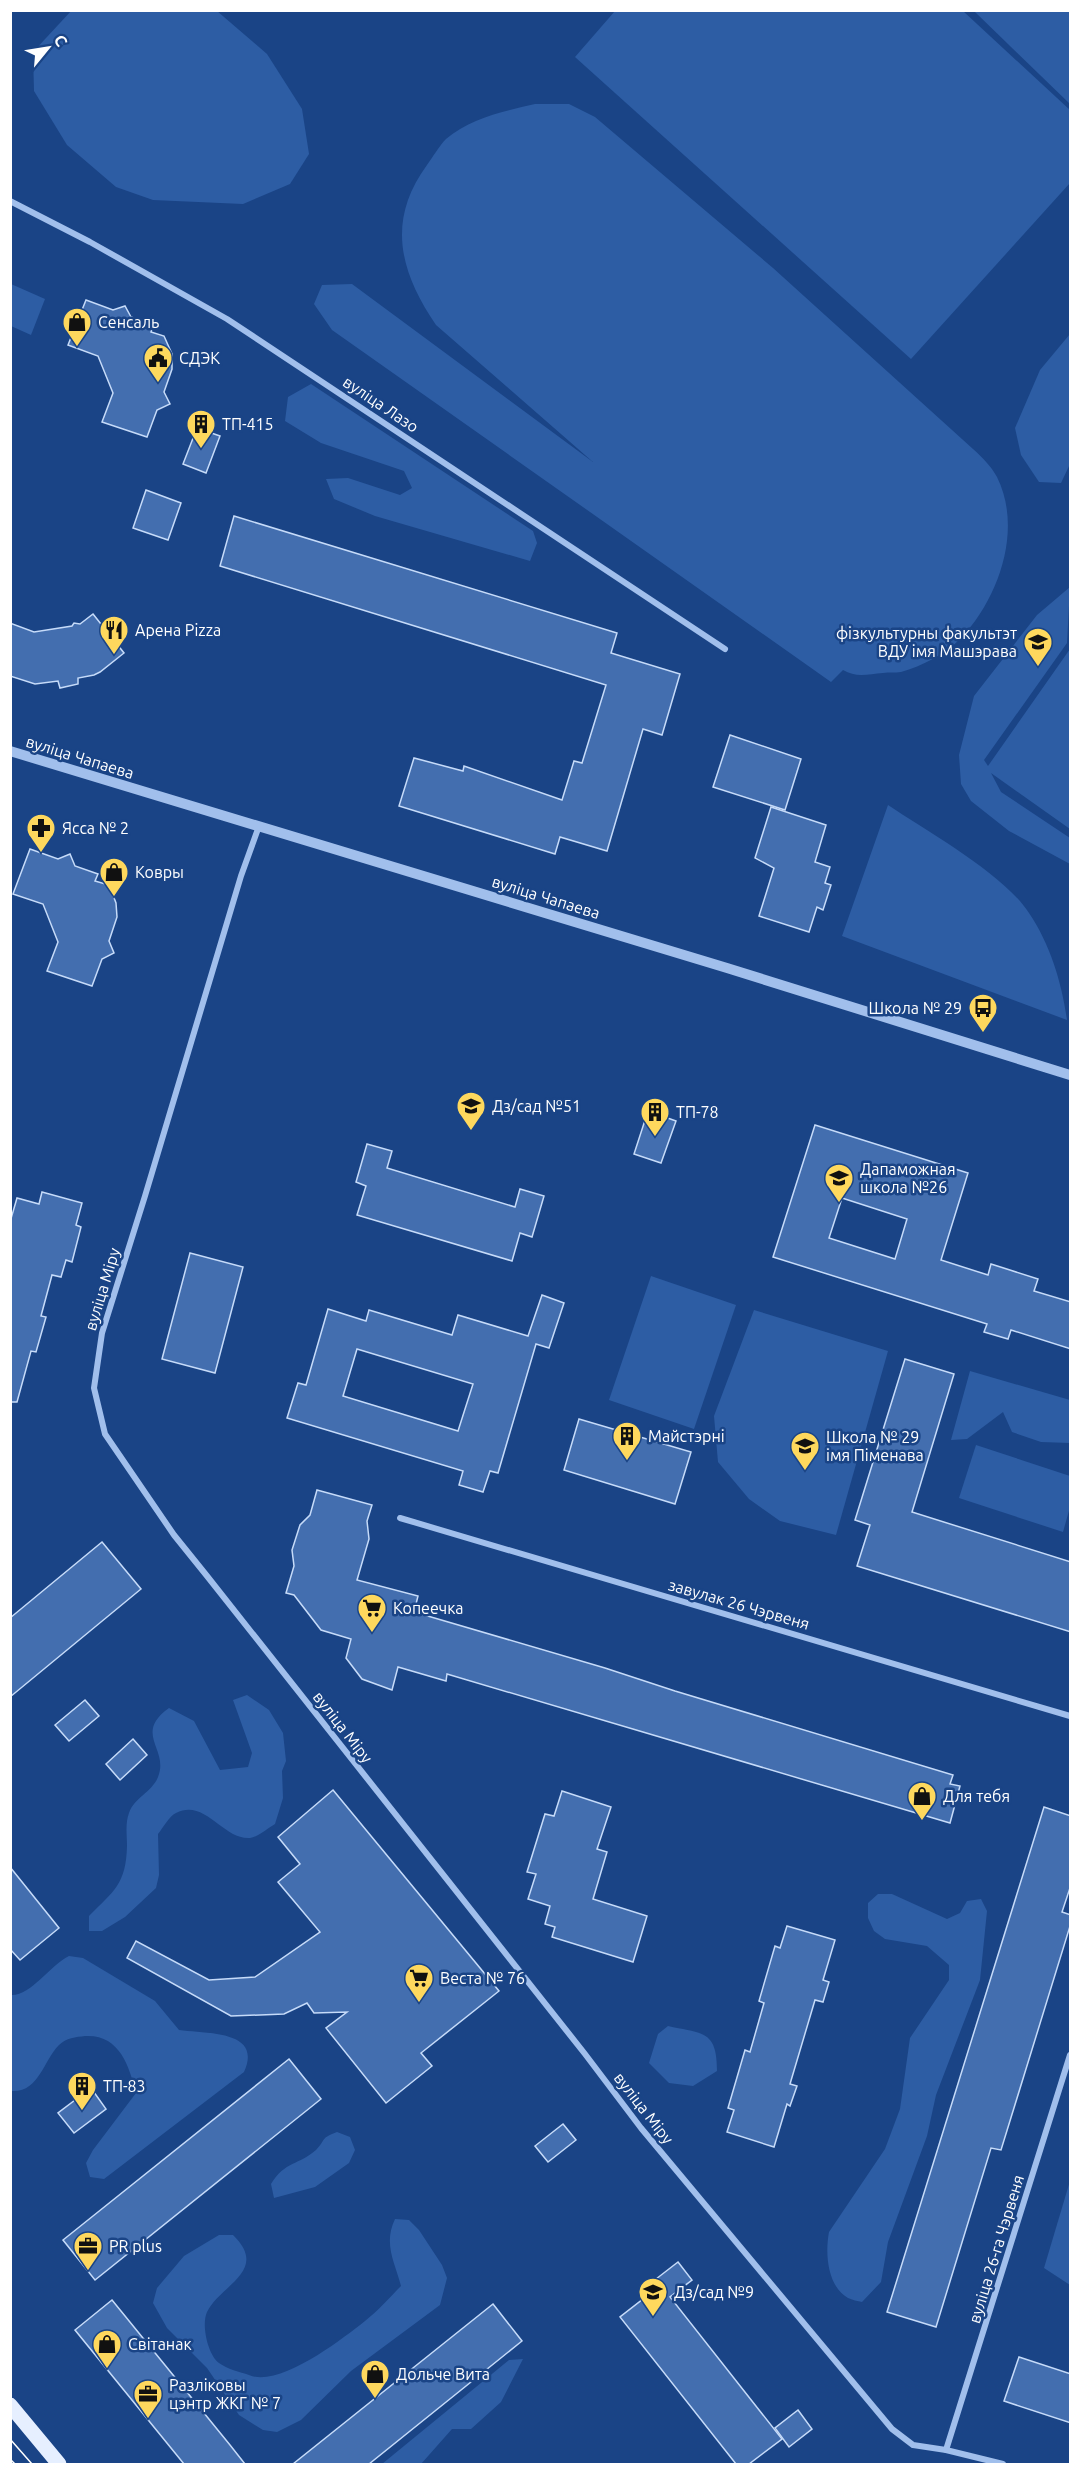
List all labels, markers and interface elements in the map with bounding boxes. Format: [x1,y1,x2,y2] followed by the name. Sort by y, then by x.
[18,18,78,78] north arrow
[51,32,71,49] text: С
[61,306,93,348] shop icon: Сенсаль
[98,313,159,331] place label: Сенсаль
[142,342,174,384] public building icon: СДЭК
[179,349,220,367] place label: СДЭК
[340,372,422,436] street label: вуліца Лазо
[185,408,217,450] building icon: ТП-415
[222,415,274,433] place label: ТП-415
[98,614,130,656] restaurant icon: Арена Pizza
[135,621,221,639] place label: Арена Pizza
[836,624,1017,660] place label: фізкультурны факультэт ВДУ імя Машэрава
[1022,626,1054,668] school or university icon: фізкультурны факультэт ВДУ імя Машэрава
[24,732,136,782] street label: вуліца Чапаева
[25,812,57,854] pharmacy icon: Ясса № 2
[62,819,129,837] place label: Ясса № 2
[98,856,130,898] shop icon: Ковры
[135,863,184,881] place label: Ковры
[490,872,602,922] street label: вуліца Чапаева
[967,992,999,1034] bus stop icon: Школа № 29
[869,999,962,1017] place label: Школа № 29
[455,1090,487,1132] school or university icon: Дз/сад №51
[639,1096,671,1138] building icon: ТП-78
[492,1097,581,1115] place label: Дз/сад №51
[676,1103,719,1121] place label: ТП-78
[860,1160,956,1196] place label: Дапаможная школа №26
[823,1162,855,1204] school or university icon: Дапаможная школа №26
[81,1245,123,1333] street label: вуліца Міру
[611,1420,643,1462] building icon: Майстэрні
[648,1427,725,1445] place label: Майстэрні
[826,1428,924,1464] place label: Школа № 29 імя Піменава
[789,1430,821,1472] school or university icon: Школа № 29 імя Піменава
[666,1575,812,1633] street label: завулак 26 Чэрвеня
[356,1592,388,1634] supermarket icon: Копеечка
[393,1599,464,1617] place label: Копеечка
[310,1688,377,1766] street label: вуліца Міру
[906,1780,938,1822] shop icon: Для тебя
[943,1787,1010,1805] place label: Для тебя
[403,1962,435,2004] supermarket icon: Веста № 76
[440,1969,525,1987] place label: Веста № 76
[611,2069,678,2147] street label: вуліца Міру
[66,2070,98,2112] building icon: ТП-83
[103,2077,146,2095] place label: ТП-83
[965,2173,1027,2325] street label: вуліца 26-га Чэрвеня
[72,2230,104,2272] office icon: PR plus
[109,2237,162,2255] place label: PR plus
[637,2276,669,2318] school or university icon: Дз/сад №9
[674,2283,754,2301] place label: Дз/сад №9
[91,2328,123,2370] shop icon: Світанак
[128,2335,192,2353] place label: Світанак
[359,2358,391,2400] shop icon: Дольче Вита
[396,2365,490,2383] place label: Дольче Вита
[169,2376,281,2412] place label: Разліковы цэнтр ЖКГ № 7
[132,2378,164,2420] office icon: Разліковы цэнтр ЖКГ № 7

